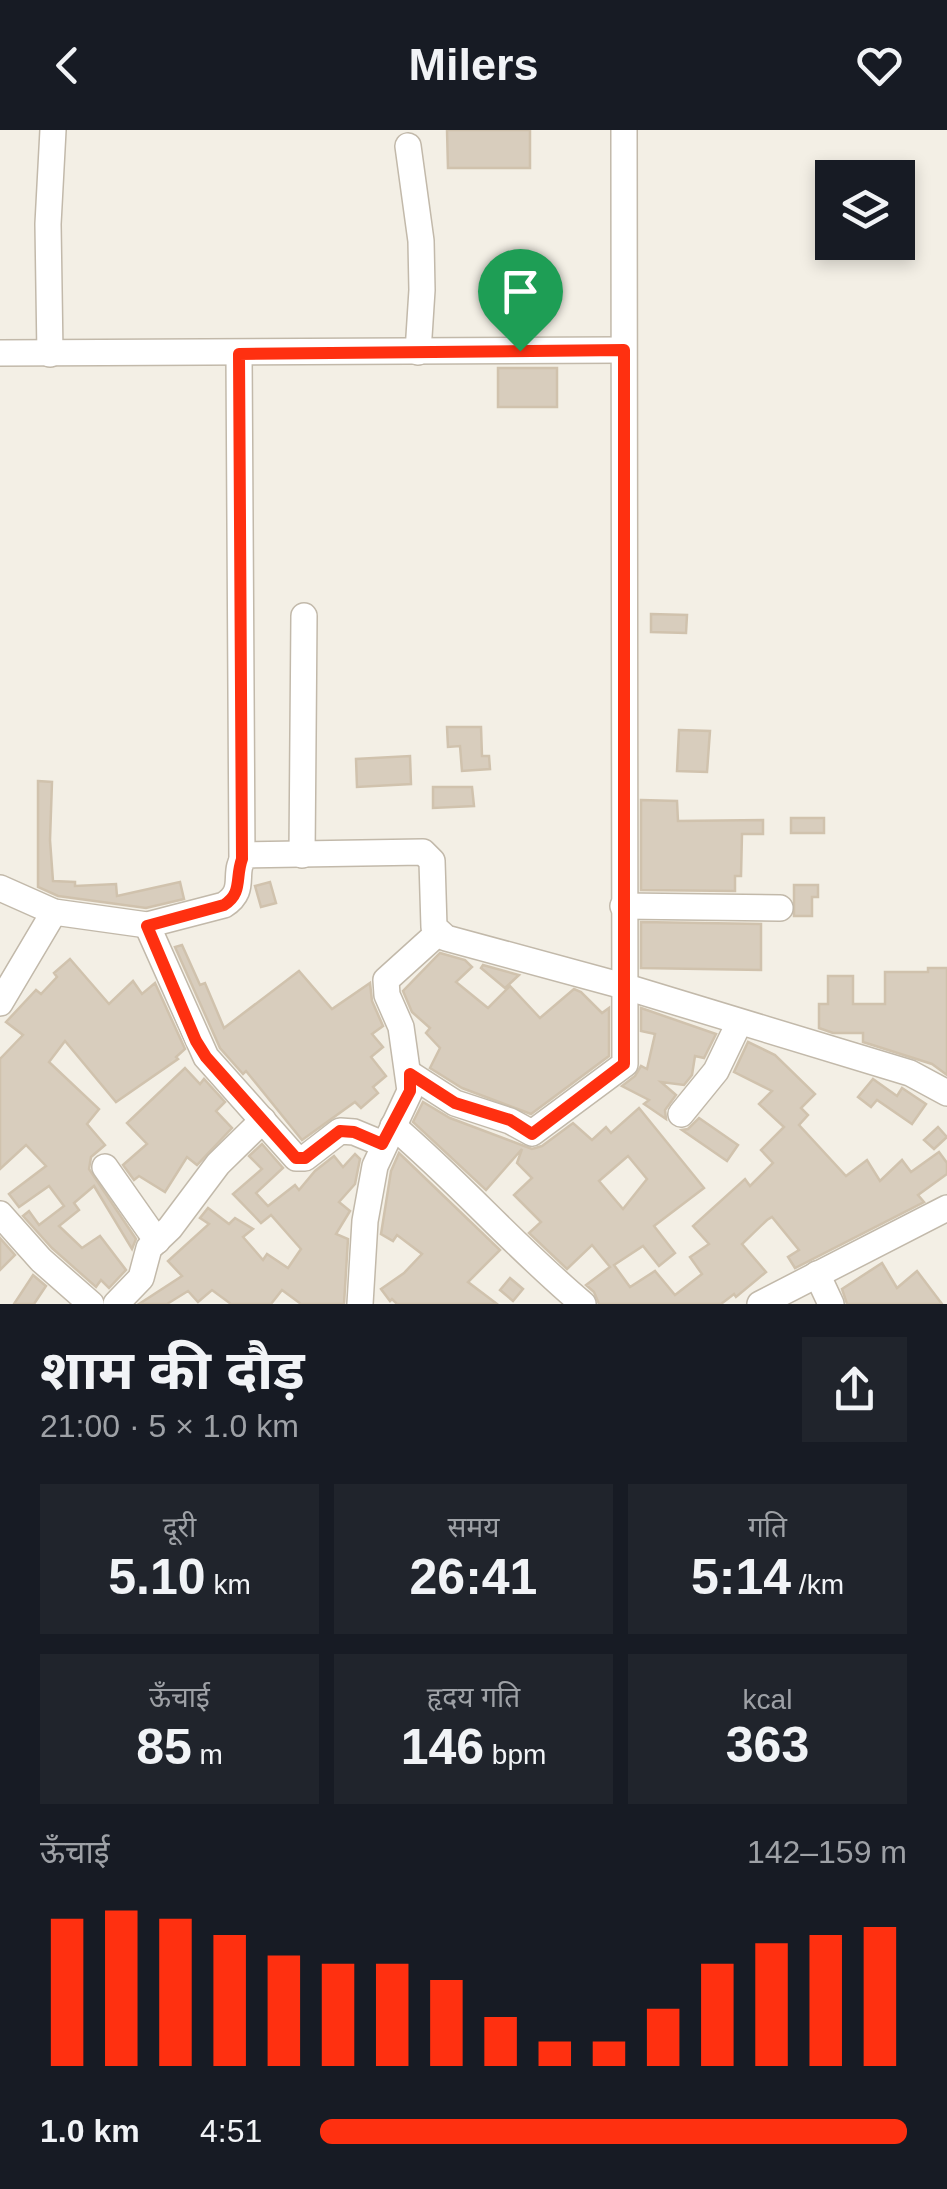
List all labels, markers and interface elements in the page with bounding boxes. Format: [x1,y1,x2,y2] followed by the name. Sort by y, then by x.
[40,38,95,93] icon: back
[852,38,907,93] icon: heart
[408,39,539,90] text: Milers
[815,160,915,260] map controls
[815,160,915,260] button: layers
[478,249,563,352] pin
[493,264,548,319] icon: arrive
[802,1337,907,1442] button: share
[40,1339,305,1401] text: शाम की दौड़
[40,1408,299,1444] text: 21:00 · 5 × 1.0 km
[163,1512,196,1543] text: दूरी
[448,1512,499,1543] text: समय
[748,1512,787,1543] text: गति
[108,1549,206,1605] text: 5.10
[410,1549,537,1605] text: 26:41
[691,1549,791,1605] text: 5:14
[206,1569,251,1600] text: km
[791,1569,844,1600] text: /km
[149,1682,210,1713] text: ऊँचाई
[427,1682,520,1713] text: हृदय गति
[743,1684,792,1715] text: kcal
[726,1717,809,1773] text: 363
[136,1719,192,1775] text: 85
[401,1719,484,1775] text: 146
[192,1739,223,1770] text: m
[484,1739,546,1770] text: bpm
[40,1834,109,1870] text: ऊँचाई
[747,1834,907,1870] text: 142–159 m
[40,2113,140,2149] text: 1.0 km
[200,2113,262,2149] text: 4:51

